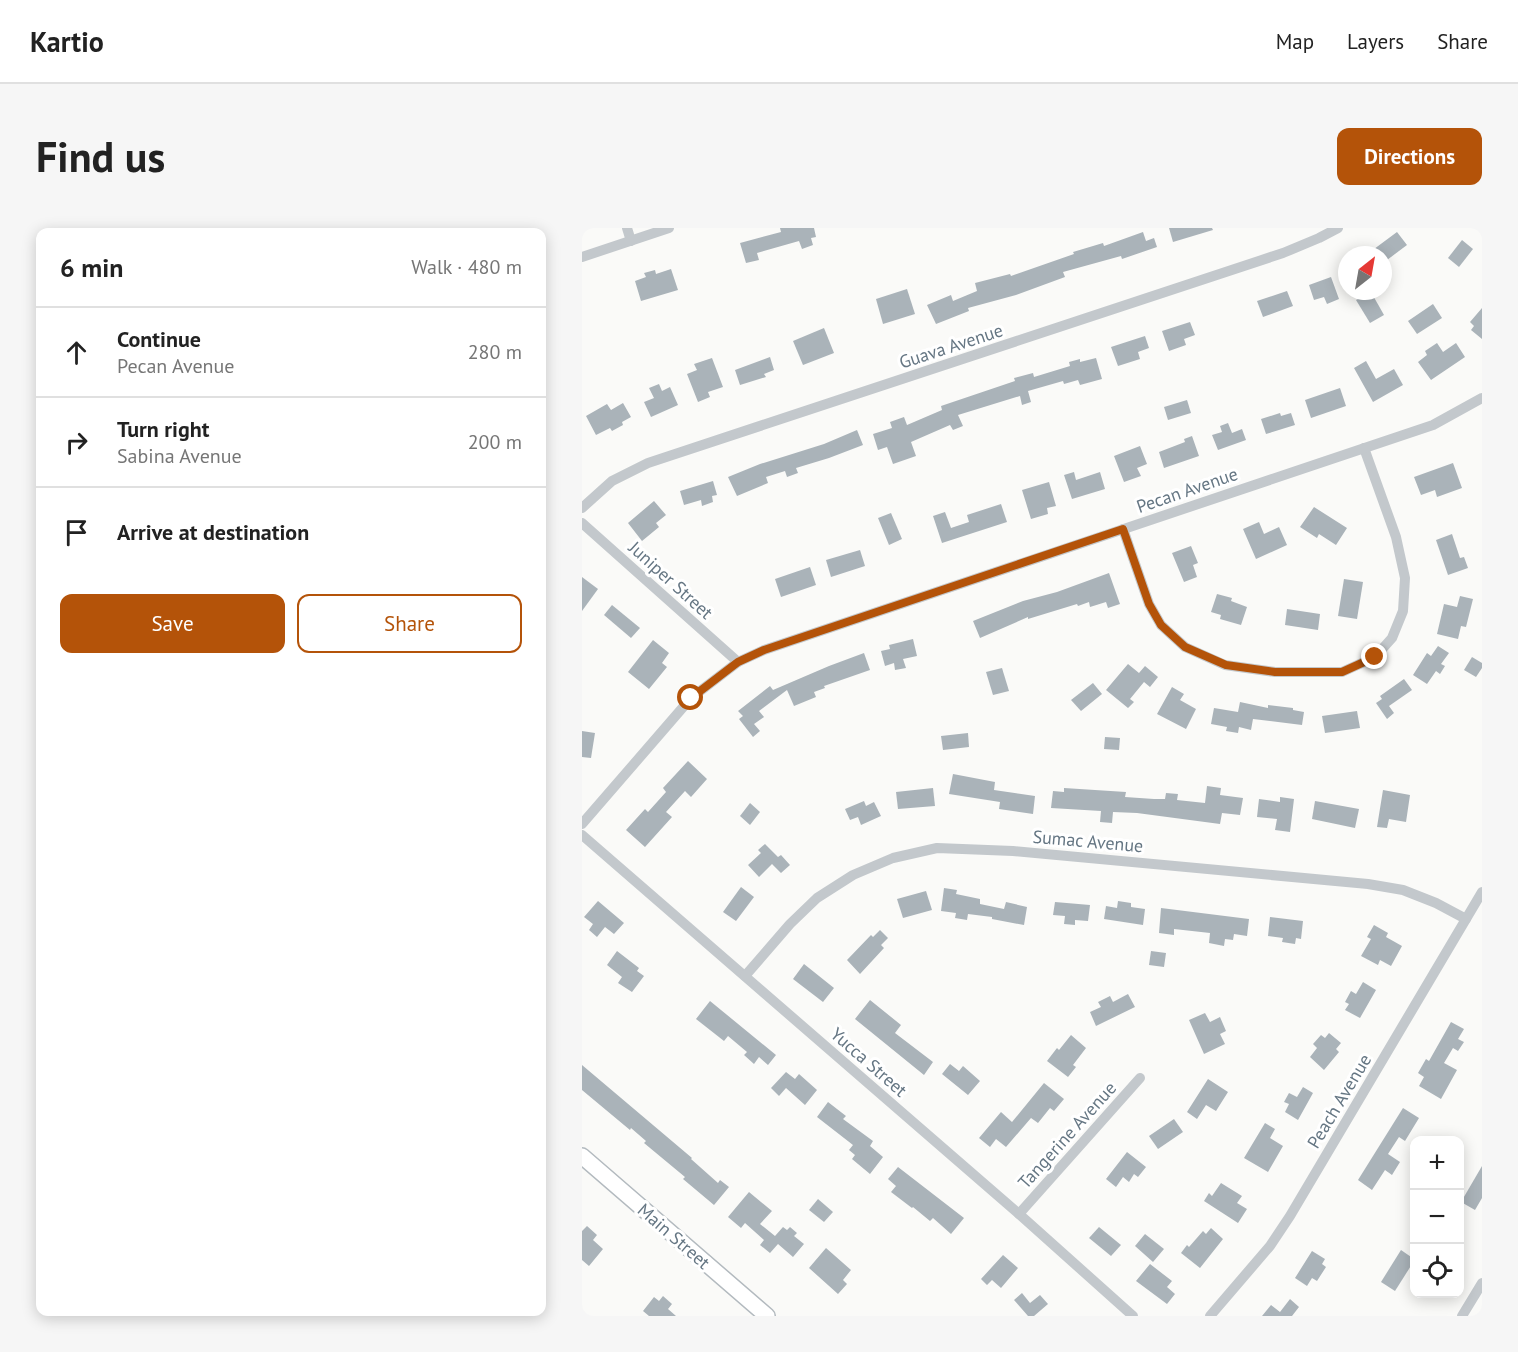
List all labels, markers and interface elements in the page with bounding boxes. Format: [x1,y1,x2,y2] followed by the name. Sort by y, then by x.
[30,23,104,60] text: Kartio
[1276,28,1314,55] text: Map
[1347,28,1404,55] text: Layers
[1437,28,1488,55] text: Share
[1337,128,1482,185] button: Directions
[36,129,165,184] text: Find us
[1338,246,1392,300] north arrow
[60,251,123,284] text: 6 min
[411,254,522,280] text: Walk · 480 m
[896,318,1006,374] street label: Guava Avenue
[117,325,201,353] text: Continue
[60,336,93,369] icon: ahead
[468,339,522,365] text: 280 m
[117,353,234,379] text: Pecan Avenue
[117,415,209,443] text: Turn right
[60,426,93,459] icon: right
[468,429,522,455] text: 200 m
[117,443,242,469] text: Sabina Avenue
[1133,462,1241,518] street label: Pecan Avenue
[60,516,93,549] icon: arrive
[117,518,309,546] text: Arrive at destination
[623,536,718,624] street label: Juniper Street
[60,594,285,653] button: Save
[297,594,522,653] button: Share
[1361,643,1387,669] route end
[677,684,703,710] route start
[1032,825,1144,857] street label: Sumac Avenue
[826,1022,912,1102] street label: Yucca Street
[1302,1050,1376,1152] street label: Peach Avenue
[1013,1077,1121,1193] street label: Tangerine Avenue
[1410,1136,1464,1298] map controls
[1410,1136,1464,1190] button: +
[1410,1190,1464,1244] button: −
[633,1198,715,1274] street label: Main Street
[1410,1244,1464,1298] button: locate

